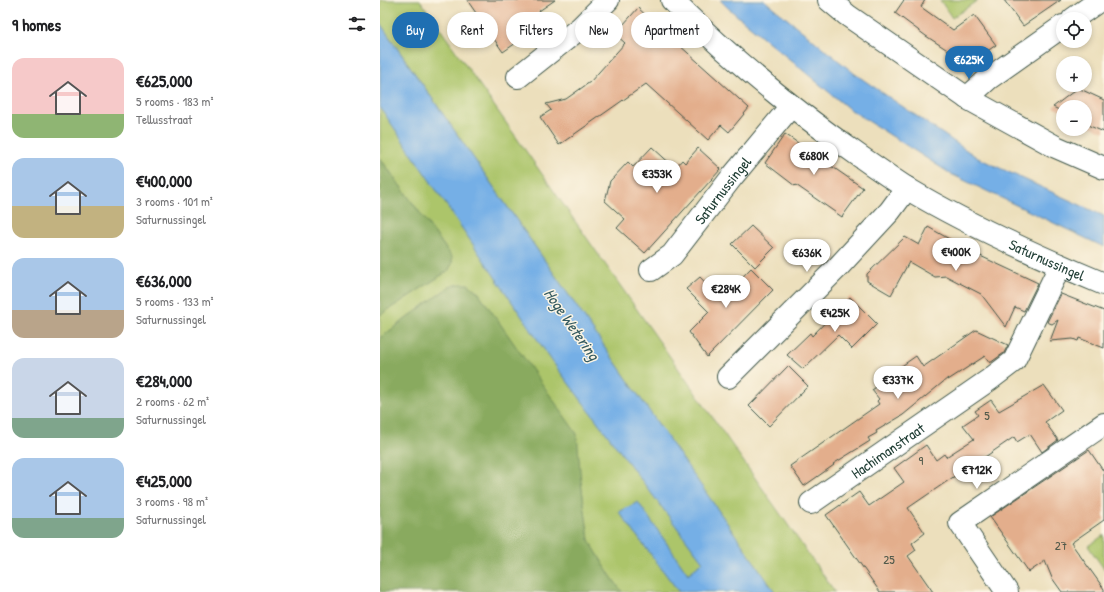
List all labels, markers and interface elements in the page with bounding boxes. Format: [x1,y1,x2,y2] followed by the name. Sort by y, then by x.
[392,12,439,48] chip: Buy
[447,12,498,48] chip: Rent
[506,12,567,48] chip: Filters
[575,12,623,48] chip: New
[631,12,713,48] chip: Apartment
[1056,12,1092,136] map controls
[1056,12,1092,48] button: locate
[12,13,61,36] text: 9 homes
[346,13,368,35] icon: filters
[941,46,997,80] pin: €625K
[954,50,984,68] text: €625K
[1056,56,1092,92] button: +
[136,69,192,92] text: €625,000
[44,74,92,122] icon: home
[136,92,213,110] text: 5 rooms · 183 m²
[1056,100,1092,136] button: −
[136,110,192,128] text: Tellusstraat
[786,142,842,176] pin: €680K
[799,146,829,164] text: €680K
[689,152,756,228] street label: Saturnussingel
[629,160,685,194] pin: €353K
[642,164,672,182] text: €353K
[136,169,192,192] text: €400,000
[44,174,92,222] icon: home
[136,192,213,210] text: 3 rooms · 101 m²
[136,210,206,228] text: Saturnussingel
[1006,233,1088,285] street label: Saturnussingel
[928,238,984,272] pin: €400K
[779,239,835,273] pin: €636K
[941,242,971,260] text: €400K
[792,243,822,261] text: €636K
[136,269,192,292] text: €636,000
[44,274,92,322] icon: home
[698,275,754,309] pin: €284K
[711,279,741,297] text: €284K
[539,284,605,365] water label: Hoge Wetering
[136,292,214,310] text: 5 rooms · 133 m²
[807,299,863,333] pin: €425K
[820,303,850,321] text: €425K
[136,310,206,328] text: Saturnussingel
[870,366,926,400] pin: €337K
[136,369,192,392] text: €284,000
[882,370,914,388] text: €337K
[44,374,92,422] icon: home
[136,392,209,410] text: 2 rooms · 62 m²
[984,406,990,424] house number: 5
[136,410,206,428] text: Saturnussingel
[847,417,929,483] street label: Hachimanstraat
[919,451,924,469] house number: 9
[949,456,1005,490] pin: €712K
[962,460,992,478] text: €712K
[136,469,192,492] text: €425,000
[44,474,92,522] icon: home
[136,492,208,510] text: 3 rooms · 98 m²
[136,510,206,528] text: Saturnussingel
[1055,536,1067,554] house number: 27
[883,550,895,568] house number: 25

